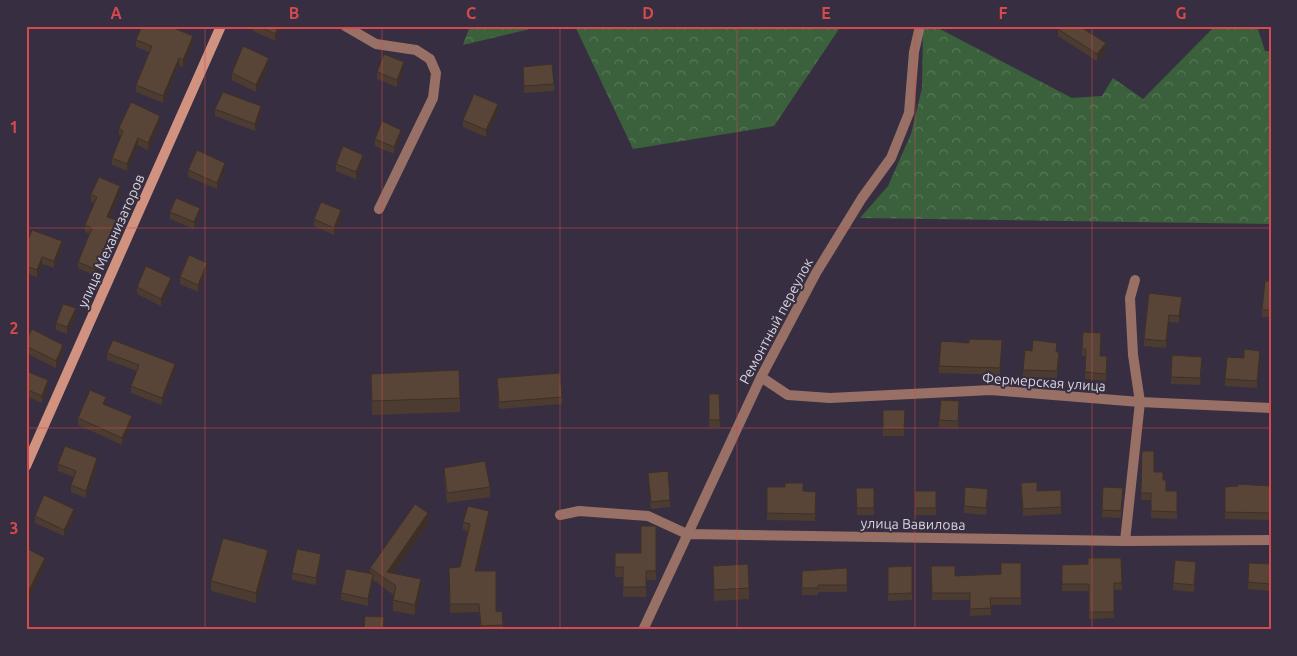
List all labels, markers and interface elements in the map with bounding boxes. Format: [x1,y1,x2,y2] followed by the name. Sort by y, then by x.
[110,4,122,22] text: A
[289,4,299,22] text: B
[466,4,476,22] text: C
[642,4,654,22] text: D
[821,4,831,22] text: E
[999,4,1008,22] text: F
[1175,4,1187,22] text: G
[9,118,19,136] text: 1
[74,172,148,310] street label: улица Механизаторов
[736,255,816,387] street label: Ремонтный переулок
[9,319,19,337] text: 2
[982,370,1106,394] street label: Фермерская улица
[860,515,966,533] street label: улица Вавилова
[9,519,19,537] text: 3

